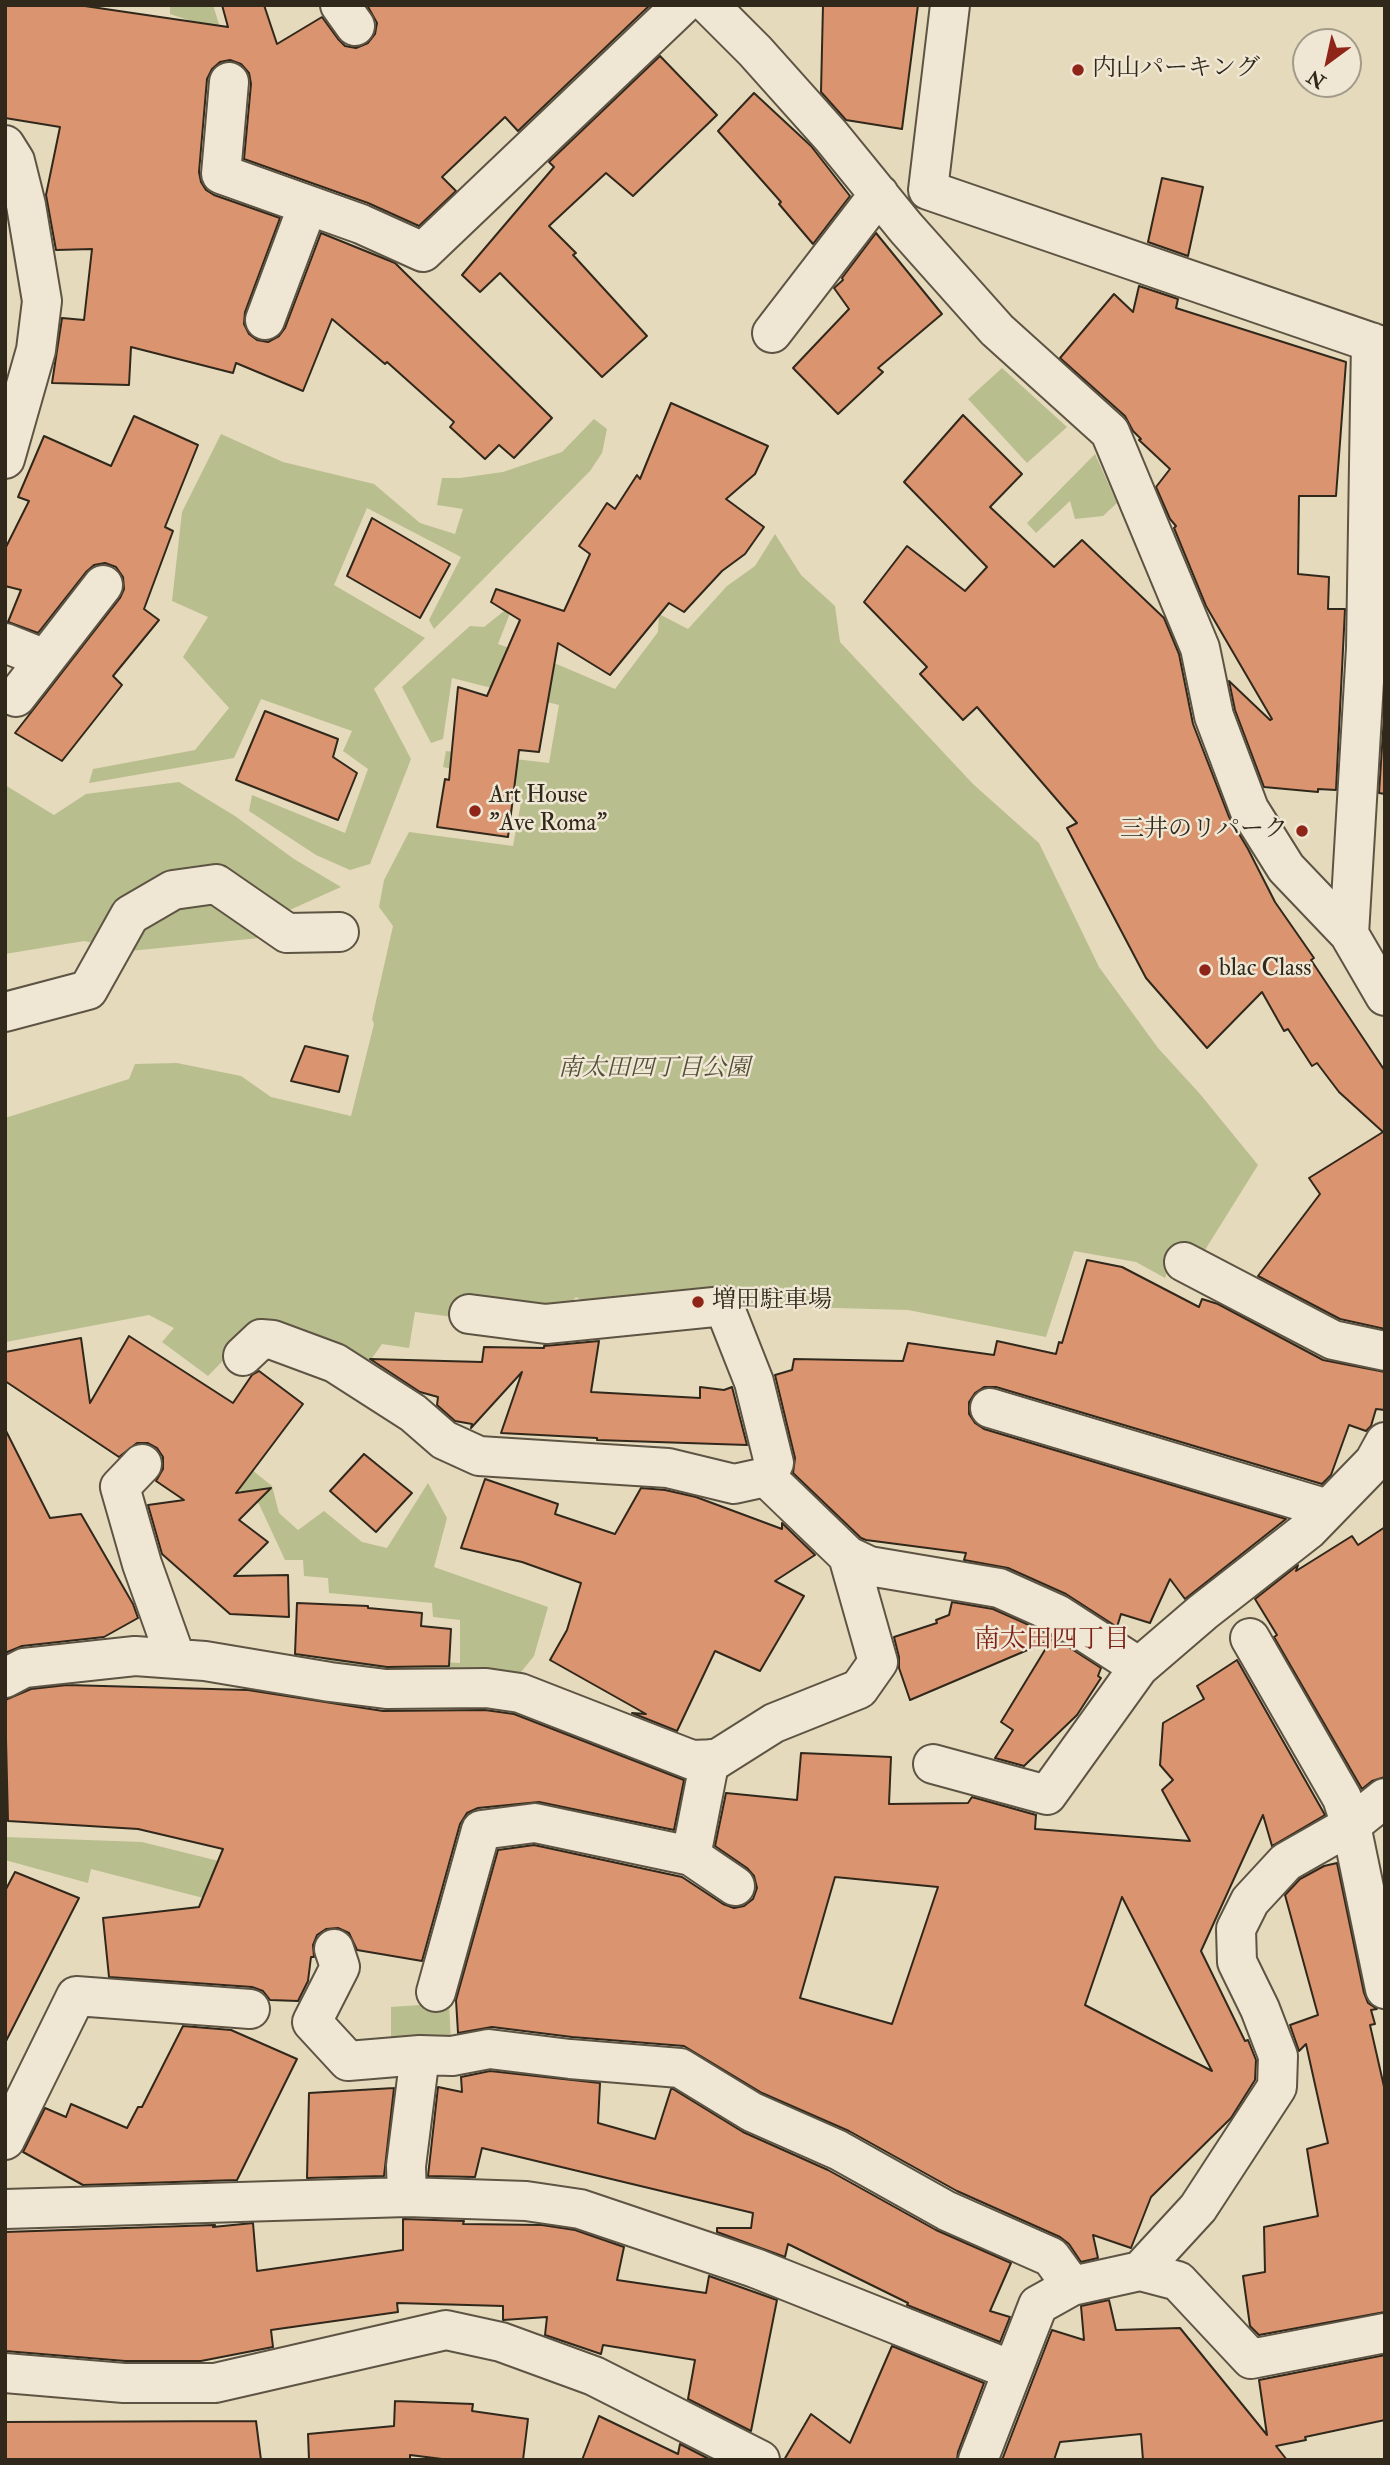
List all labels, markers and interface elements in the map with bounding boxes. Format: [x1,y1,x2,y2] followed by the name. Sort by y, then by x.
[1292,28,1362,98] north arrow
[1092,56,1260,84] place label: 内山パーキング
[1070,62,1086,78] marker: 内山パーキング
[1303,64,1330,94] text: N
[489,783,607,839] place label: Art House "Ave Roma"
[467,803,483,819] marker: Art House "Ave Roma"
[1120,817,1288,845] place label: 三井のリパーク
[1294,823,1310,839] marker: 三井のリパーク
[1219,956,1311,984] place label: blac Class
[1197,962,1213,978] marker: blac Class
[558,1056,750,1084] park label: 南太田四丁目公園
[712,1288,832,1316] place label: 増田駐車場
[690,1294,706,1310] marker: 増田駐車場
[974,1625,1130,1657] district label: 南太田四丁目

